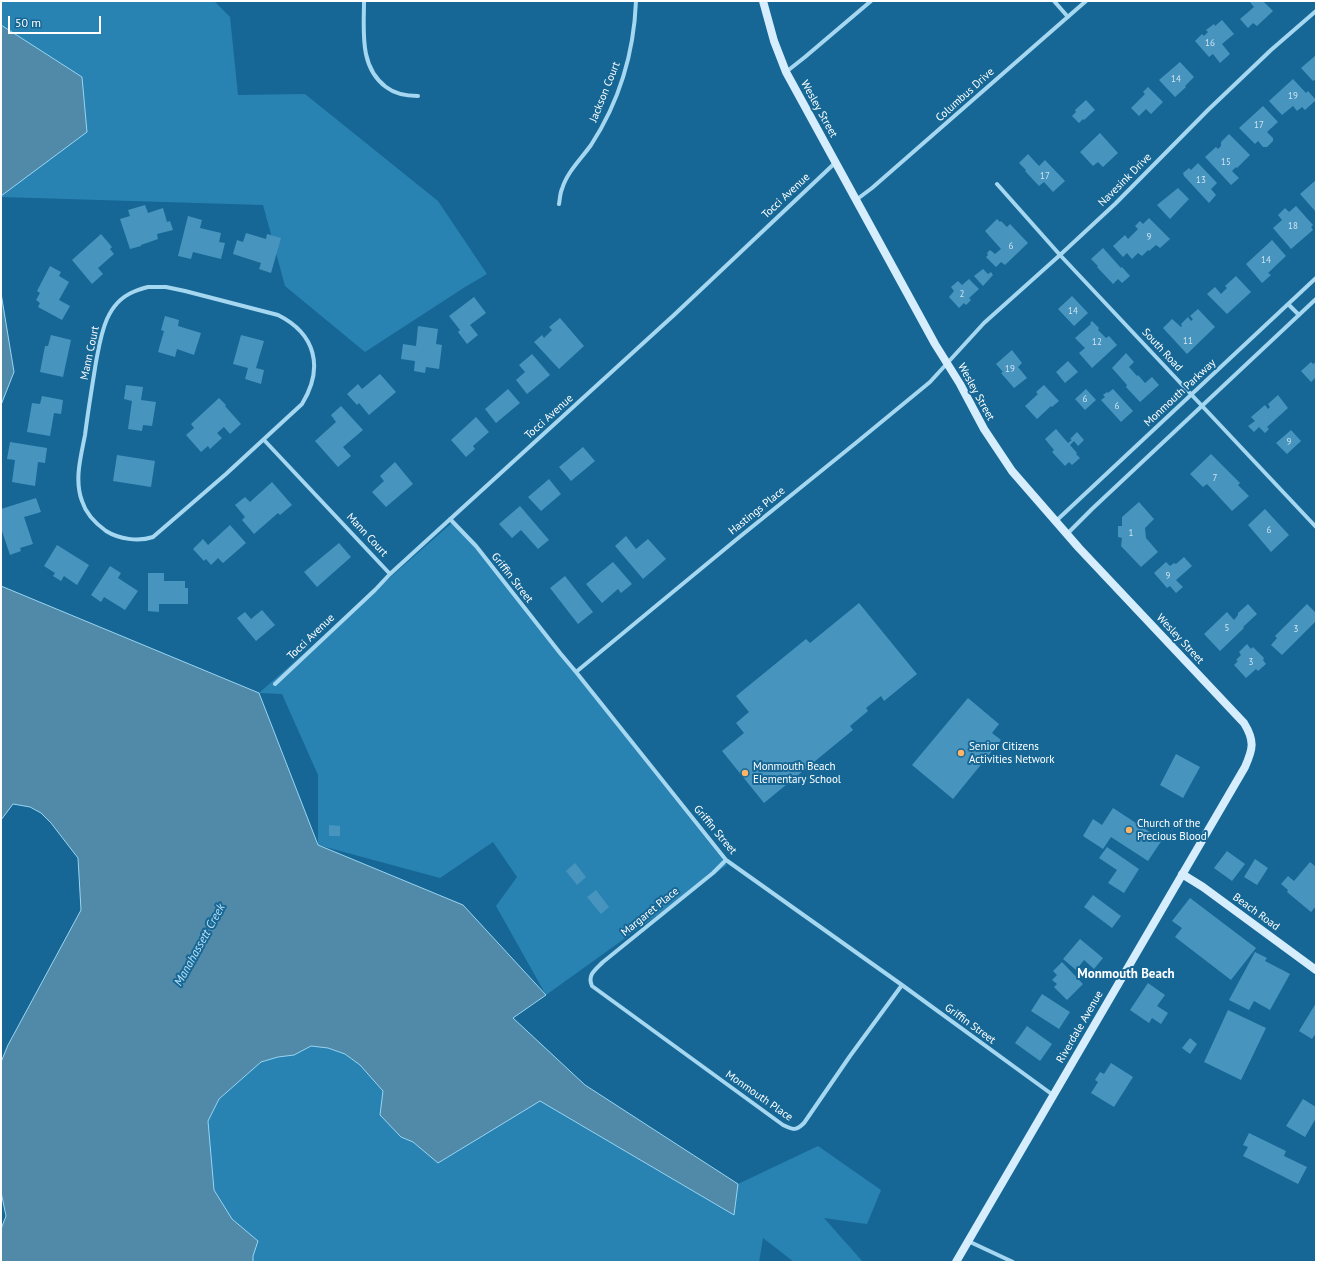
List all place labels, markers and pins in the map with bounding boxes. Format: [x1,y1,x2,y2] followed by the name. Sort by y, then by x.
[969,740,1055,766] place label: Senior Citizens Activities Network
[956,748,966,758] marker: Senior Citizens Activities Network
[753,760,841,786] place label: Monmouth Beach Elementary School
[740,768,750,778] marker: Monmouth Beach Elementary School
[1137,817,1207,843] place label: Church of the Precious Blood
[1124,825,1134,835] marker: Church of the Precious Blood

